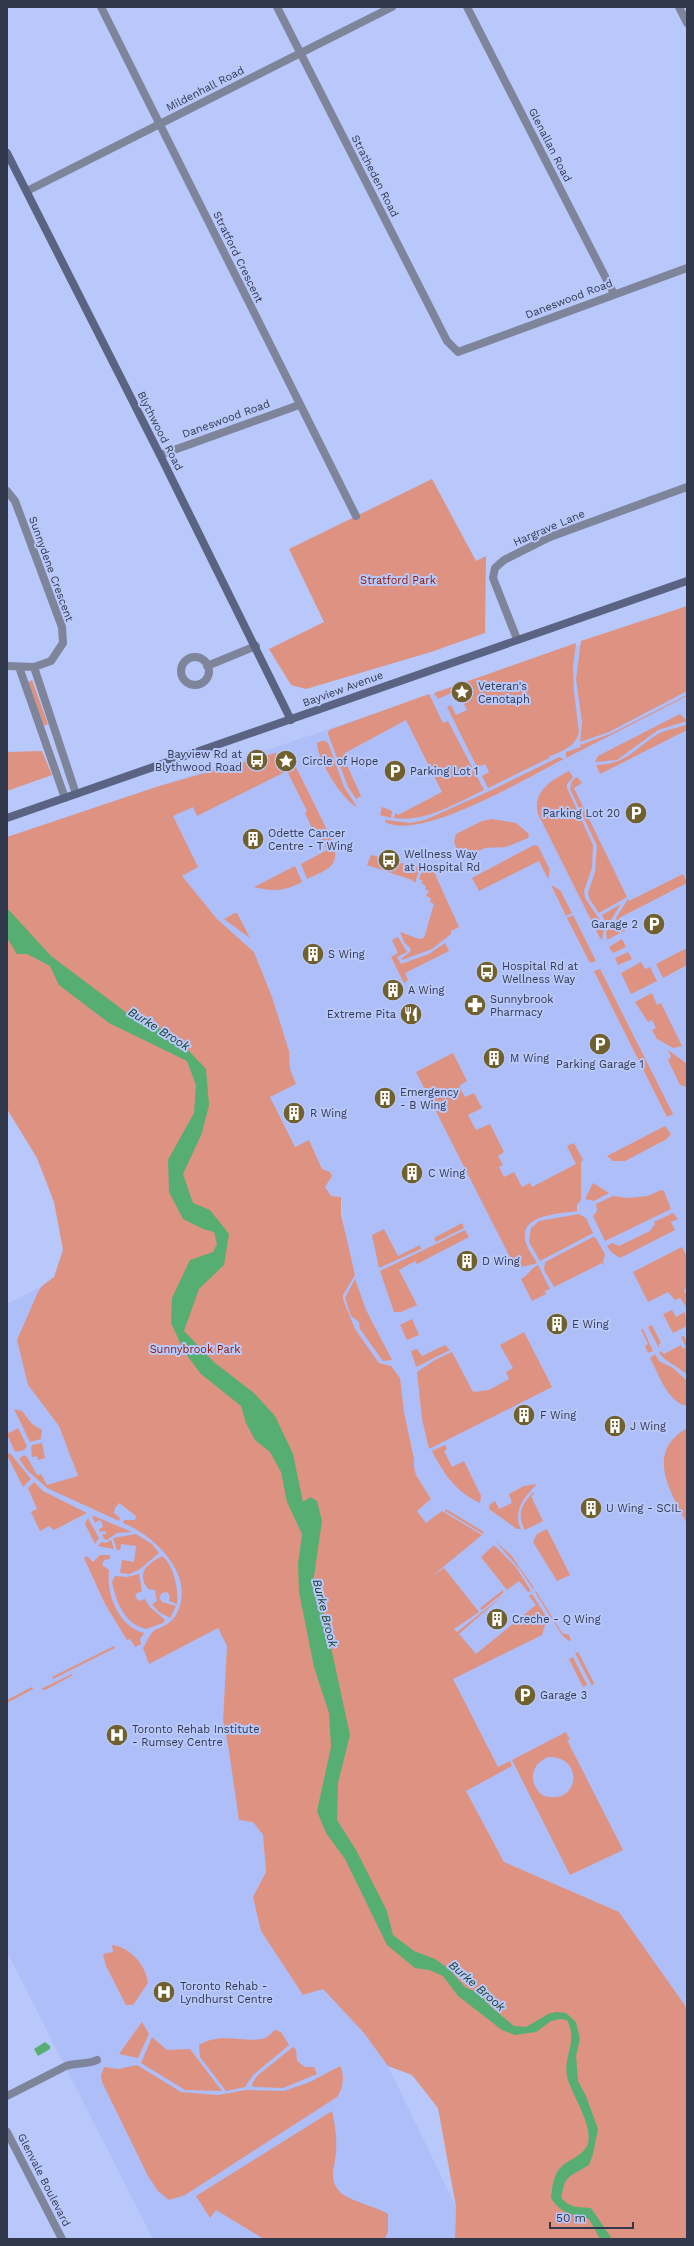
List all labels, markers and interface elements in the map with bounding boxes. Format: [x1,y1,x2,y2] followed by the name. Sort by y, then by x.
[164,64,246,114] street label: Mildenhall Road
[526,106,574,184] street label: Glenallan Road
[349,133,401,219] street label: Stratheden Road
[210,209,266,305] street label: Stratford Crescent
[523,276,615,322] street label: Daneswood Road
[134,389,186,473] street label: Blythwood Road
[180,397,272,441] street label: Daneswood Road
[511,507,587,549] street label: Hargrave Lane
[26,515,76,624] street label: Sunnydene Crescent
[360,574,436,587] park label: Stratford Park
[301,668,385,710] street label: Bayview Avenue
[449,679,475,705] place icon: Veteran's Cenotaph
[478,680,530,706] place label: Veteran's Cenotaph
[244,747,270,773] bus stop icon: Bayview Rd at Blythwood Road
[155,748,242,774] place label: Bayview Rd at Blythwood Road
[273,748,299,774] place icon: Circle of Hope
[302,755,378,768] place label: Circle of Hope
[382,758,408,784] parking icon: Parking Lot 1
[410,765,478,778] place label: Parking Lot 1
[623,800,649,826] parking icon: Parking Lot 20
[542,807,620,820] place label: Parking Lot 20
[240,826,266,852] building icon: Odette Cancer Centre - T Wing
[268,827,353,853] place label: Odette Cancer Centre - T Wing
[376,847,402,873] bus stop icon: Wellness Way at Hospital Rd
[404,848,480,874] place label: Wellness Way at Hospital Rd
[641,911,667,937] parking icon: Garage 2
[591,918,638,931] place label: Garage 2
[300,941,326,967] building icon: S Wing
[328,948,365,961] place label: S Wing
[474,959,500,985] bus stop icon: Hospital Rd at Wellness Way
[502,960,579,986] place label: Hospital Rd at Wellness Way
[380,977,406,1003] building icon: A Wing
[408,984,445,997] place label: A Wing
[462,992,488,1018] pharmacy icon: Sunnybrook Pharmacy
[490,993,554,1019] place label: Sunnybrook Pharmacy
[398,1001,424,1027] restaurant icon: Extreme Pita
[126,1005,193,1054] water label: Burke Brook
[327,1008,396,1021] place label: Extreme Pita
[587,1031,613,1057] parking icon: Parking Garage 1
[481,1045,507,1071] building icon: M Wing
[510,1052,549,1065] place label: M Wing
[556,1058,644,1071] place label: Parking Garage 1
[372,1085,398,1111] building icon: Emergency - B Wing
[400,1086,459,1112] place label: Emergency - B Wing
[281,1100,307,1126] building icon: R Wing
[310,1107,347,1120] place label: R Wing
[399,1160,425,1186] building icon: C Wing
[428,1167,465,1180] place label: C Wing
[454,1248,480,1274] building icon: D Wing
[482,1255,520,1268] place label: D Wing
[544,1311,570,1337] building icon: E Wing
[572,1318,609,1331] place label: E Wing
[150,1343,240,1356] park label: Sunnybrook Park
[511,1402,537,1428] building icon: F Wing
[540,1409,576,1422] place label: F Wing
[602,1413,628,1439] building icon: J Wing
[630,1420,666,1433] place label: J Wing
[578,1495,604,1521] building icon: U Wing - SCIL
[606,1502,681,1515] place label: U Wing - SCIL
[310,1577,340,1649] water label: Burke Brook
[484,1606,510,1632] building icon: Creche - Q Wing
[512,1613,601,1626] place label: Creche - Q Wing
[512,1682,538,1708] parking icon: Garage 3
[540,1689,587,1702] place label: Garage 3
[104,1722,130,1748] hospital icon: Toronto Rehab Institute - Rumsey Centre
[132,1723,260,1749] place label: Toronto Rehab Institute - Rumsey Centre
[446,1958,508,2014] water label: Burke Brook
[151,1979,177,2005] hospital icon: Toronto Rehab - Lyndhurst Centre
[180,1980,273,2006] place label: Toronto Rehab - Lyndhurst Centre
[15,2131,73,2229] street label: Glenvale Boulevard
[550,2204,633,2230] scale bar
[556,2211,586,2225] text: 50 m

